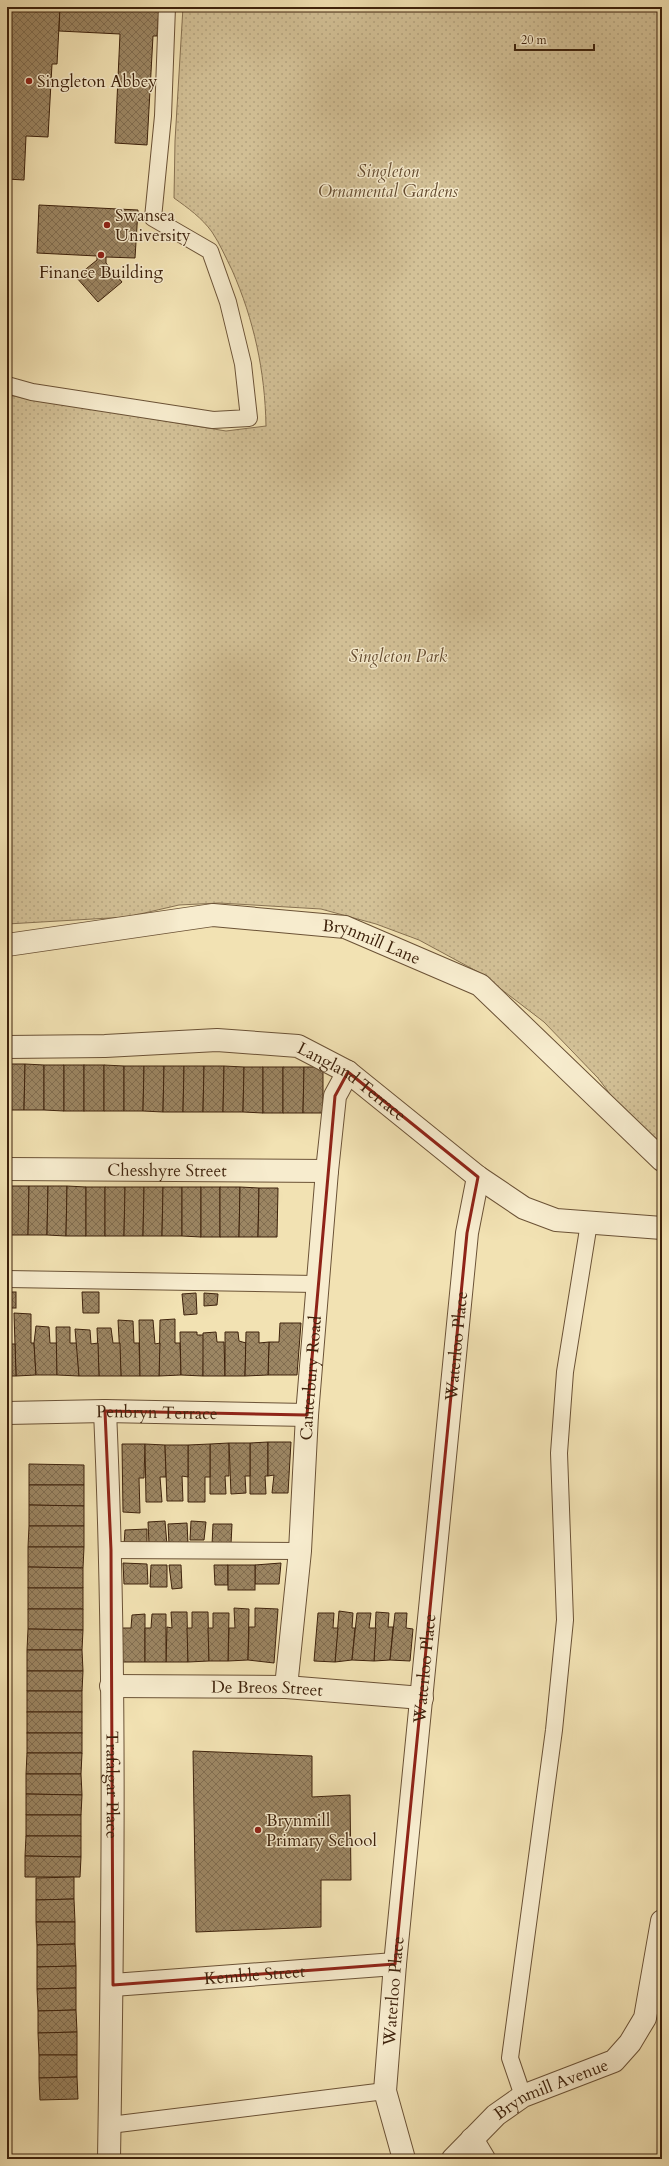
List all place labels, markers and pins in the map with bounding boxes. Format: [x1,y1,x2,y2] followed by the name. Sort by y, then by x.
[37,70,157,93] place label: Singleton Abbey
[24,76,34,86] marker: Singleton Abbey
[115,204,191,247] place label: Swansea University
[102,220,112,230] marker: Swansea University
[96,250,106,260] marker: Finance Building
[39,261,164,284] place label: Finance Building
[266,1809,377,1852] place label: Brynmill Primary School
[253,1825,263,1835] marker: Brynmill Primary School

